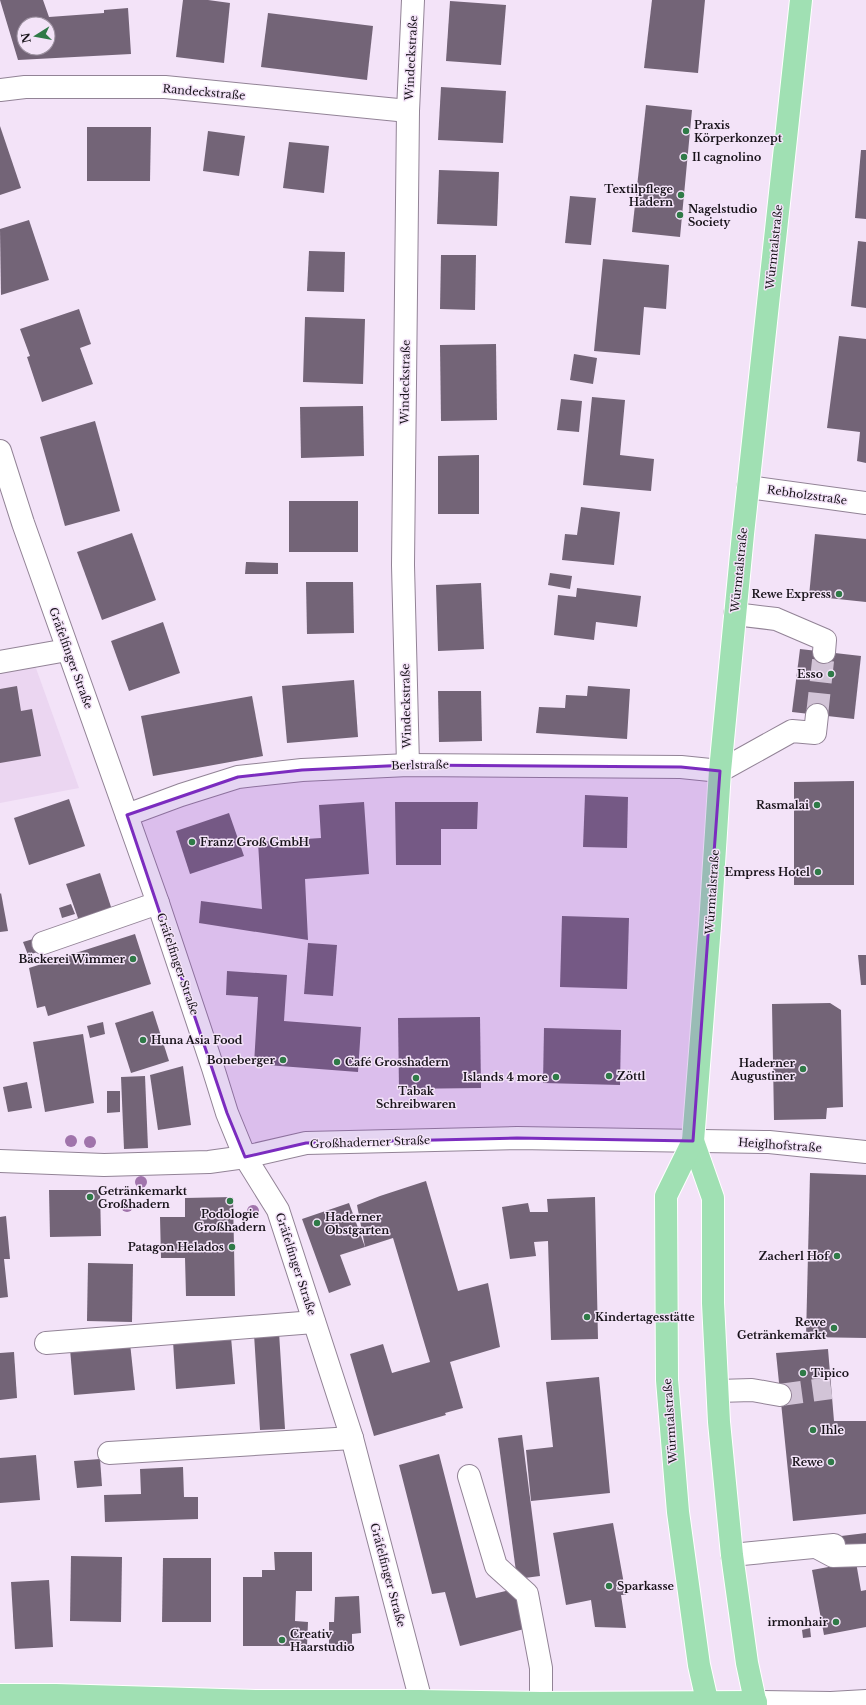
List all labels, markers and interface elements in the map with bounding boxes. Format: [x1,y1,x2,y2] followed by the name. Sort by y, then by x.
[402,15,420,102] street label: Windeckstraße
[16,16,56,56] north arrow
[18,31,34,44] text: N
[162,81,246,103] street label: Randeckstraße
[694,118,783,145] place label: Praxis Körperkonzept
[681,126,691,136] marker: Praxis Körperkonzept
[692,150,761,164] place label: Il cagnolino
[679,152,689,162] marker: Il cagnolino
[604,182,674,209] place label: Textilpflege Hadern
[676,190,686,200] marker: Textilpflege Hadern
[688,202,757,229] place label: Nagelstudio Society
[762,204,785,291] street label: Würmtalstraße
[675,210,685,220] marker: Nagelstudio Society
[397,339,413,426] street label: Windeckstraße
[766,482,848,508] street label: Rebholzstraße
[727,527,750,614] street label: Würmtalstraße
[752,587,831,601] place label: Rewe Express
[834,589,844,599] marker: Rewe Express
[46,605,96,711] street label: Gräfelfinger Straße
[398,663,414,750] street label: Windeckstraße
[797,667,823,681] place label: Esso
[826,669,836,679] marker: Esso
[391,757,449,773] street label: Berlstraße
[756,798,809,812] place label: Rasmalai
[812,800,822,810] marker: Rasmalai
[200,835,310,849] place label: Franz Groß GmbH
[187,837,197,847] marker: Franz Groß GmbH
[702,849,722,936] street label: Würmtalstraße
[725,865,810,879] place label: Empress Hotel
[813,867,823,877] marker: Empress Hotel
[154,911,202,1017] street label: Gräfelfinger Straße
[18,952,126,966] place label: Bäckerei Wimmer
[128,954,138,964] marker: Bäckerei Wimmer
[151,1033,243,1047] place label: Huna Asia Food
[138,1035,148,1045] marker: Huna Asia Food
[207,1053,276,1067] place label: Boneberger
[278,1055,288,1065] marker: Boneberger
[345,1055,449,1069] place label: Café Grosshadern
[730,1056,796,1083] place label: Haderner Augustiner
[332,1057,342,1067] marker: Café Grosshadern
[798,1064,808,1074] marker: Haderner Augustiner
[617,1069,645,1083] place label: Zöttl
[463,1070,549,1084] place label: Islands 4 more
[604,1071,614,1081] marker: Zöttl
[551,1072,561,1082] marker: Islands 4 more
[411,1073,421,1083] marker: Tabak Schreibwaren
[376,1084,456,1111] place label: Tabak Schreibwaren
[310,1133,430,1151] street label: Großhaderner Straße
[738,1135,822,1155] street label: Heiglhofstraße
[98,1184,188,1211] place label: Getränkemarkt Großhadern
[85,1192,95,1202] marker: Getränkemarkt Großhadern
[225,1196,235,1206] marker: Podologie Großhadern
[194,1207,266,1234] place label: Podologie Großhadern
[325,1210,389,1237] place label: Haderner Obstgarten
[273,1211,319,1317] street label: Gräfelfinger Straße
[312,1218,322,1228] marker: Haderner Obstgarten
[128,1240,224,1254] place label: Patagon Helados
[227,1242,237,1252] marker: Patagon Helados
[759,1249,830,1263] place label: Zacherl Hof
[832,1251,842,1261] marker: Zacherl Hof
[595,1310,695,1324] place label: Kindertagesstätte
[582,1312,592,1322] marker: Kindertagesstätte
[737,1315,827,1342] place label: Rewe Getränkemarkt
[829,1323,839,1333] marker: Rewe Getränkemarkt
[811,1366,849,1380] place label: Tipico
[798,1368,808,1378] marker: Tipico
[660,1378,680,1465] street label: Würmtalstraße
[821,1423,844,1437] place label: Ihle
[808,1425,818,1435] marker: Ihle
[792,1455,824,1469] place label: Rewe
[826,1457,836,1467] marker: Rewe
[367,1521,409,1629] street label: Gräfelfinger Straße
[617,1579,675,1593] place label: Sparkasse
[604,1581,614,1591] marker: Sparkasse
[768,1615,829,1629] place label: irmonhair
[831,1617,841,1627] marker: irmonhair
[290,1627,355,1654] place label: Creativ Haarstudio
[277,1635,287,1645] marker: Creativ Haarstudio

